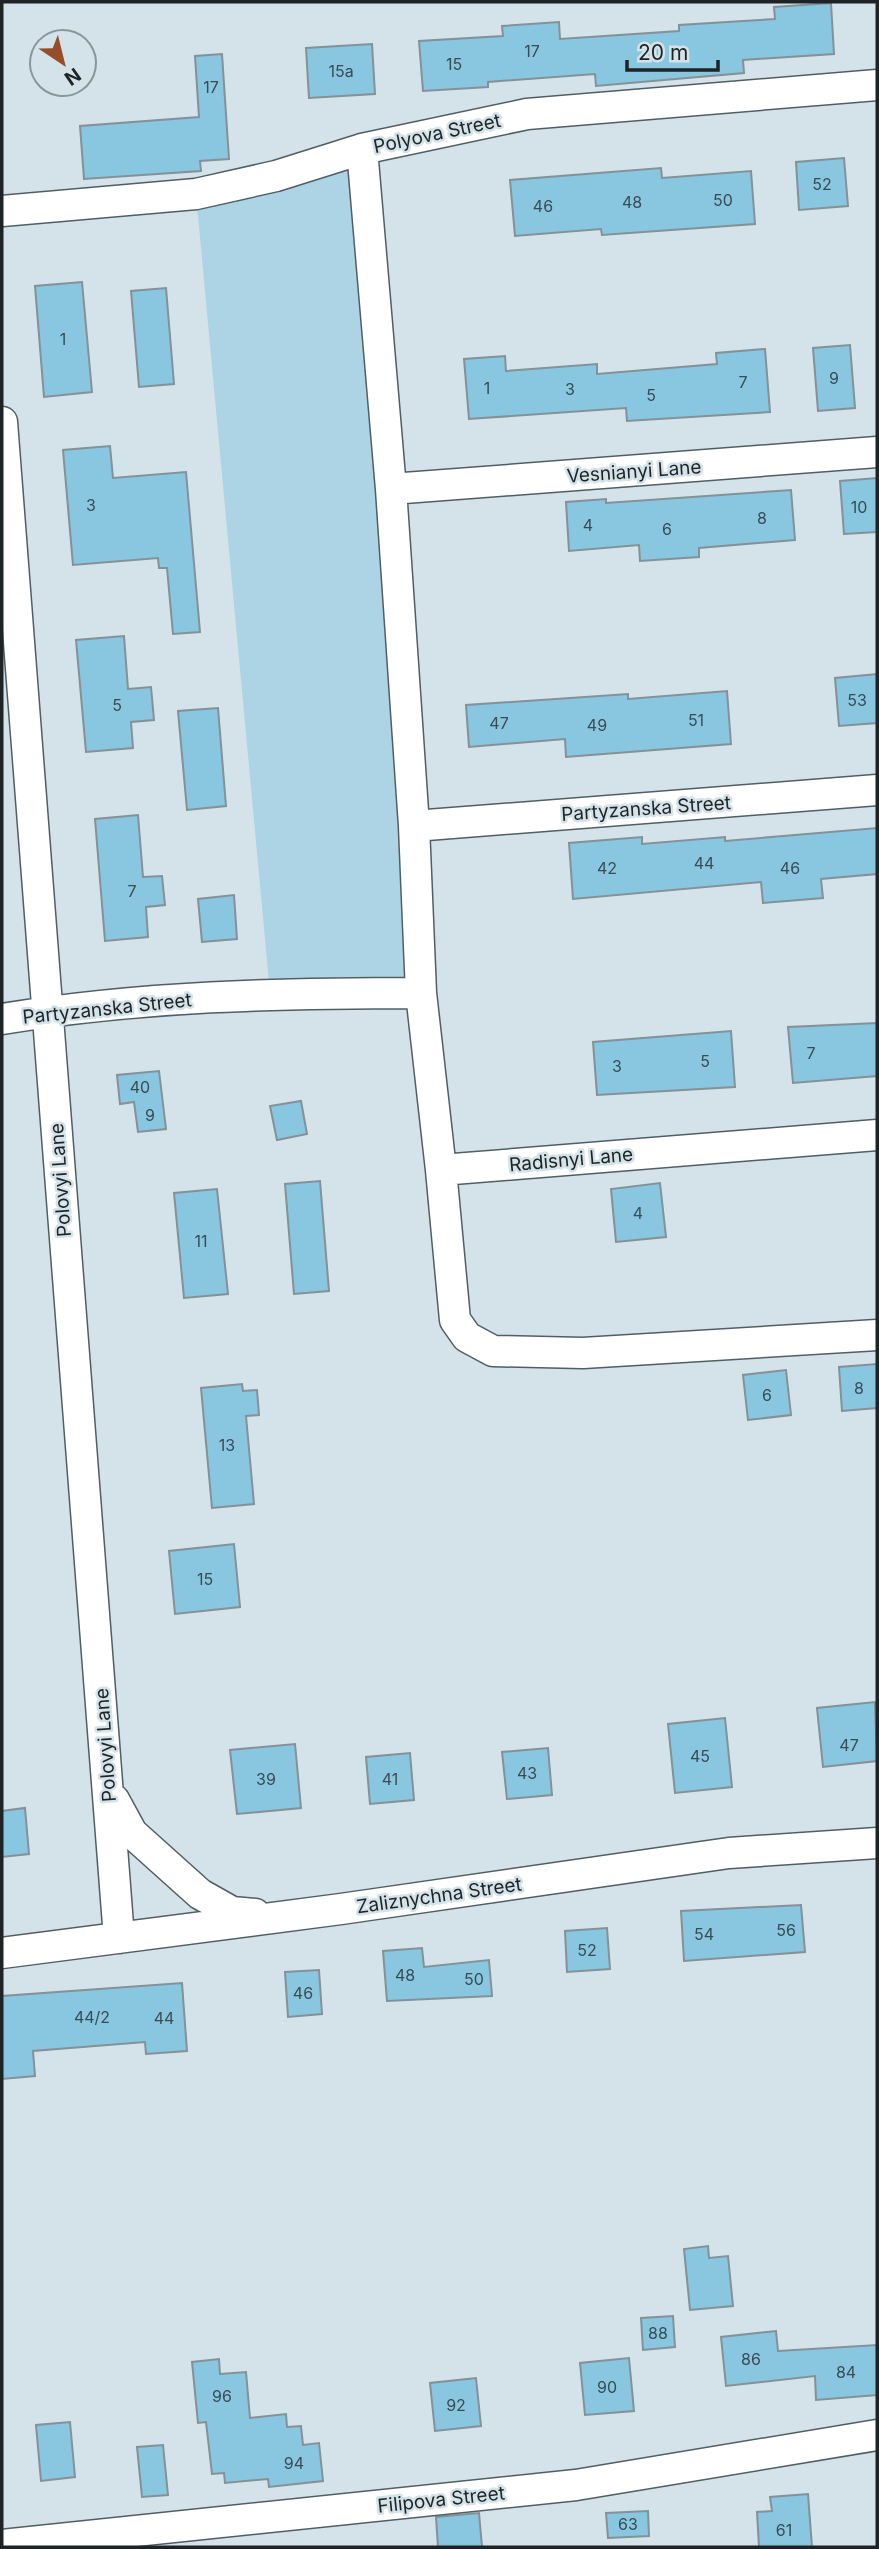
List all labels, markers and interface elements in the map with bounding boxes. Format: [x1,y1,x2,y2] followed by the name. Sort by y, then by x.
[28,28,98,98] north arrow
[627,28,718,72] scale bar
[638,40,688,65] text: 20 m
[524,41,540,61] house number: 17
[446,54,462,74] house number: 15
[328,61,354,81] house number: 15а
[60,63,85,90] text: N
[203,77,219,97] house number: 17
[371,109,503,158] street label: Polyova Street
[812,174,832,194] house number: 52
[713,190,733,210] house number: 50
[622,192,642,212] house number: 48
[533,196,553,216] house number: 46
[60,329,66,349] house number: 1
[829,368,839,388] house number: 9
[738,372,748,392] house number: 7
[484,378,490,398] house number: 1
[565,379,575,399] house number: 3
[646,385,656,405] house number: 5
[566,455,702,488] street label: Vesnianyi Lane
[86,495,96,515] house number: 3
[851,497,867,517] house number: 10
[757,508,767,528] house number: 8
[583,515,593,535] house number: 4
[662,519,672,539] house number: 6
[847,690,867,710] house number: 53
[112,695,122,715] house number: 5
[688,710,704,730] house number: 51
[489,713,509,733] house number: 47
[587,715,607,735] house number: 49
[560,791,732,826] street label: Partyzanska Street
[694,853,714,873] house number: 44
[597,858,617,878] house number: 42
[780,858,800,878] house number: 46
[127,881,137,901] house number: 7
[21,988,193,1029] street label: Partyzanska Street
[806,1043,816,1063] house number: 7
[700,1051,710,1071] house number: 5
[612,1056,622,1076] house number: 3
[130,1077,150,1097] house number: 40
[145,1105,155,1125] house number: 9
[45,1122,76,1238] street label: Polovyi Lane
[508,1143,634,1176] street label: Radisnyi Lane
[633,1203,643,1223] house number: 4
[194,1231,208,1251] house number: 11
[854,1378,864,1398] house number: 8
[762,1385,772,1405] house number: 6
[219,1435,235,1455] house number: 13
[197,1569,213,1589] house number: 15
[90,1687,121,1803] street label: Polovyi Lane
[839,1735,859,1755] house number: 47
[690,1746,710,1766] house number: 45
[517,1763,537,1783] house number: 43
[256,1769,276,1789] house number: 39
[382,1769,398,1789] house number: 41
[355,1873,523,1918] street label: Zaliznychna Street
[776,1920,796,1940] house number: 56
[694,1924,714,1944] house number: 54
[577,1940,597,1960] house number: 52
[395,1965,415,1985] house number: 48
[464,1969,484,1989] house number: 50
[293,1983,313,2003] house number: 46
[74,2007,110,2027] house number: 44/2
[154,2008,174,2028] house number: 44
[648,2323,668,2343] house number: 88
[741,2349,761,2369] house number: 86
[836,2362,856,2382] house number: 84
[597,2377,617,2397] house number: 90
[212,2386,232,2406] house number: 96
[446,2395,466,2415] house number: 92
[284,2453,304,2473] house number: 94
[376,2481,506,2518] street label: Filipova Street
[618,2514,638,2534] house number: 63
[776,2520,792,2540] house number: 61

